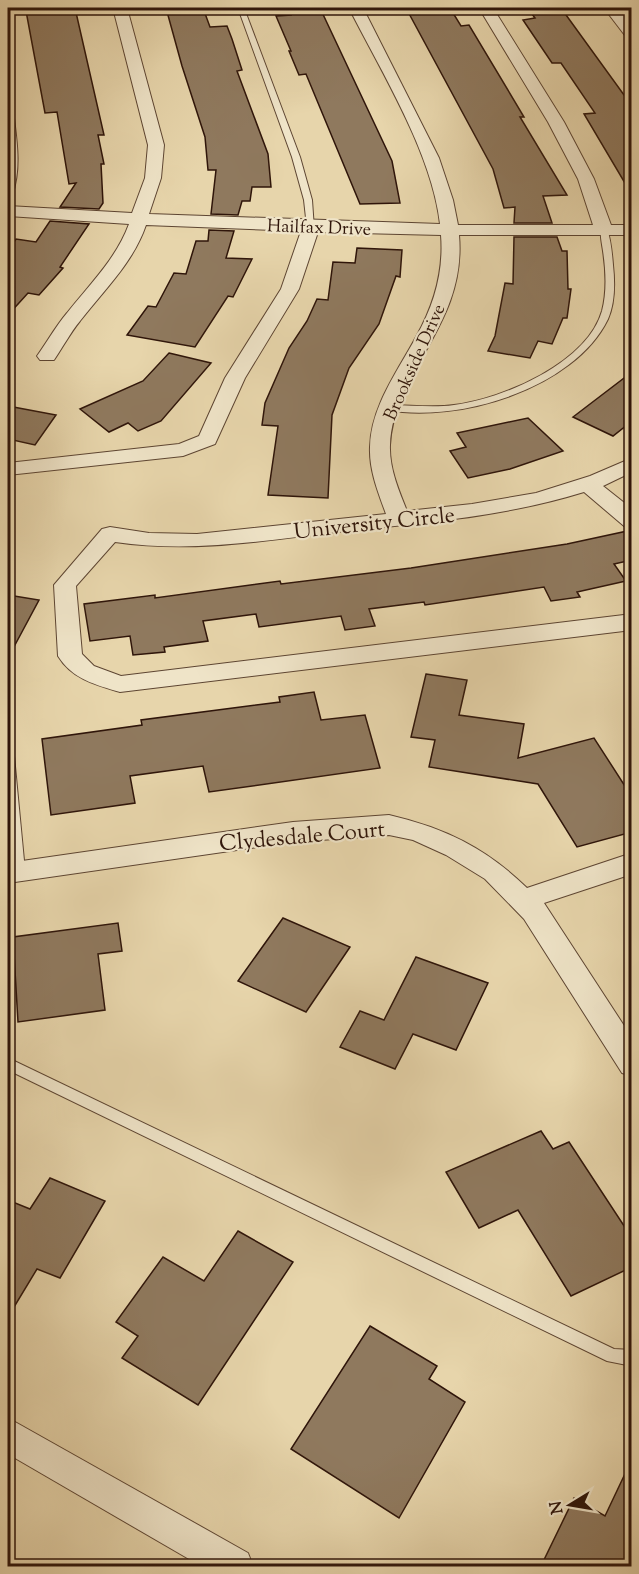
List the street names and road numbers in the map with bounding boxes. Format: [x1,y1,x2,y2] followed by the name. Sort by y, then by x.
[266,214,371,244] street label: Hailfax Drive
[379,300,453,425] street label: Brookside Drive
[292,501,457,549] street label: University Circle
[218,815,387,861] street label: Clydesdale Court

